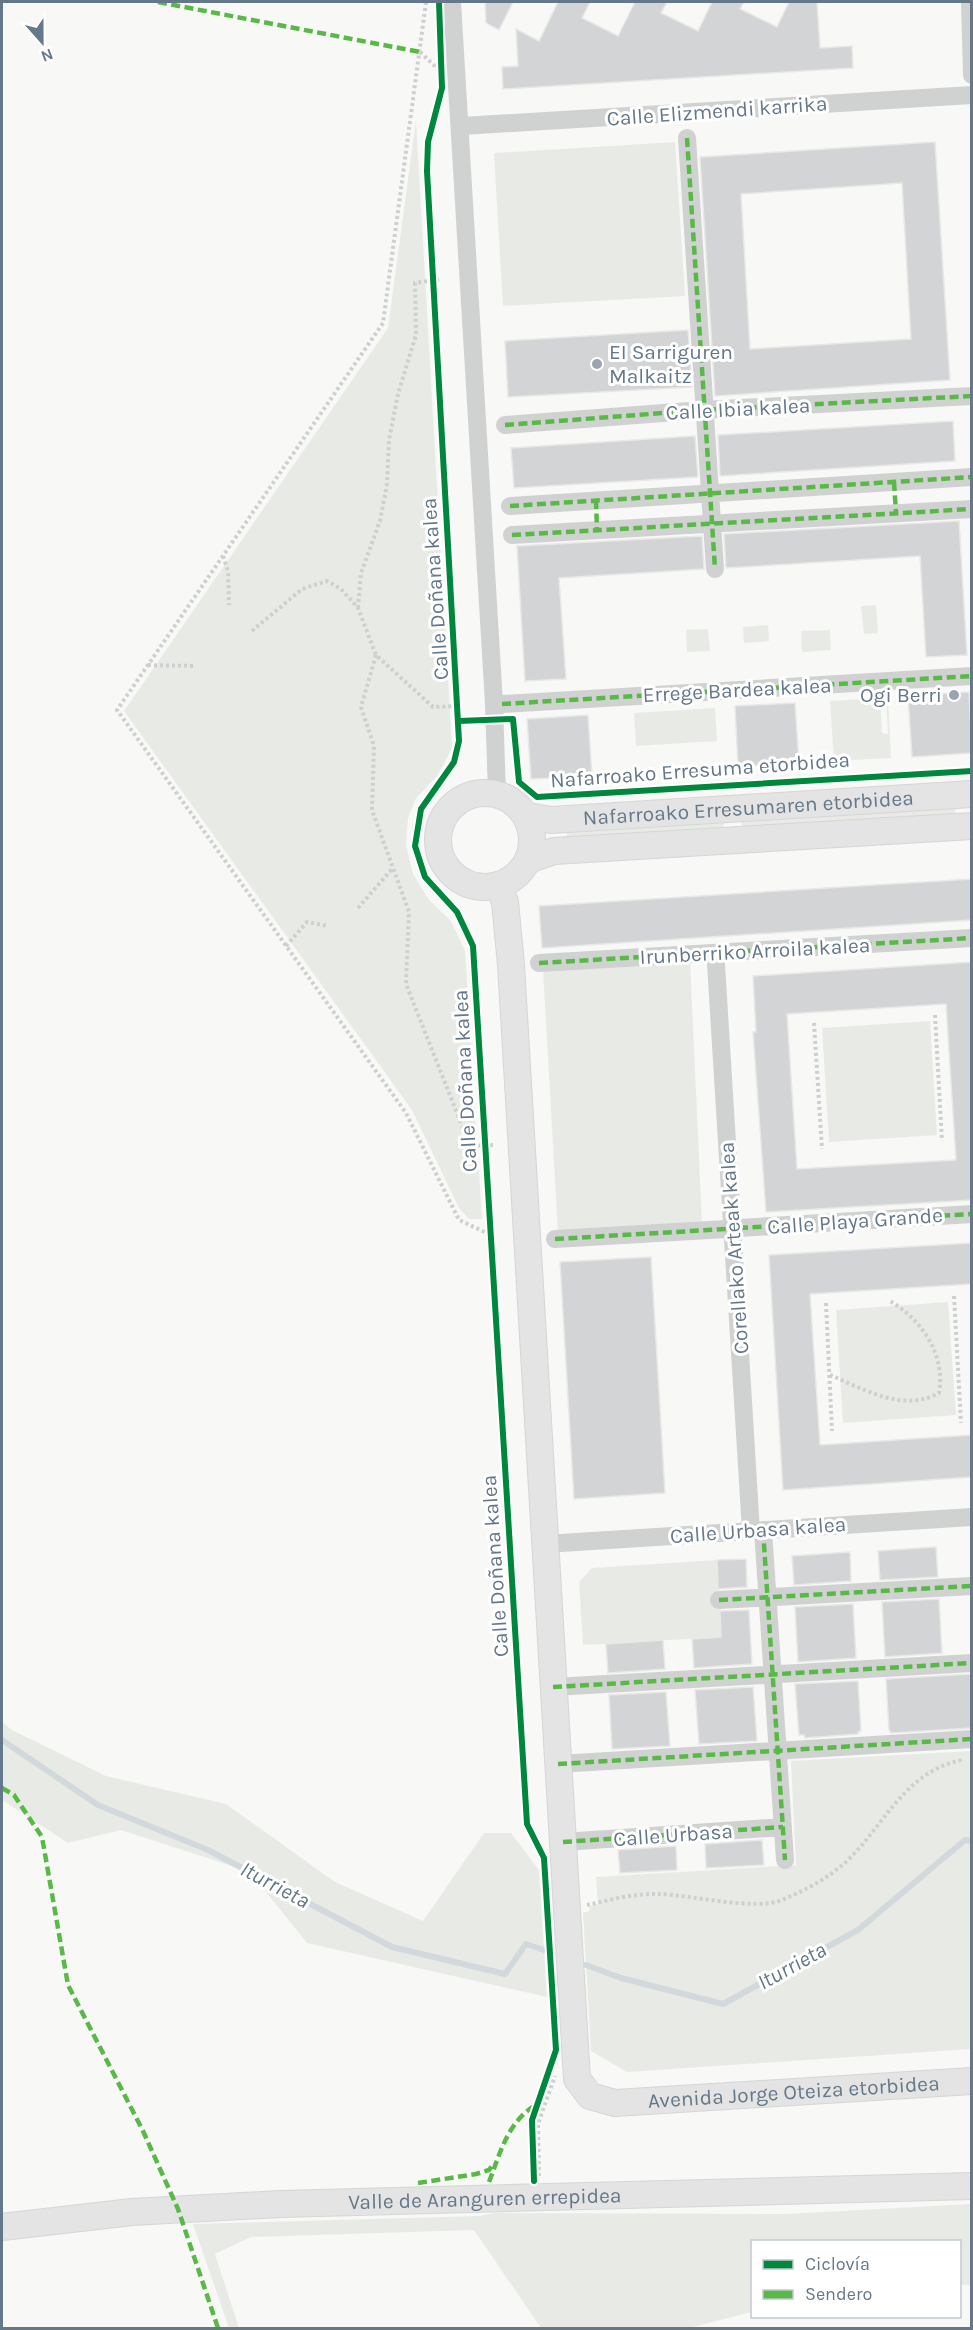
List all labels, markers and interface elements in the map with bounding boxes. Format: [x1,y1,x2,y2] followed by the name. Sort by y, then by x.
[12,12,72,72] north arrow
[38,45,56,66] text: N
[606,91,828,131] street label: Calle Elizmendi karrika
[609,340,733,388] place label: EI Sarriguren Malkaitz
[590,357,604,371] marker: EI Sarriguren Malkaitz
[665,393,811,425] street label: Calle Ibia kalea
[417,497,453,681] street label: Calle Doñana kalea
[642,673,832,707] street label: Errege Bardea kalea
[860,683,942,707] place label: Ogi Berri
[947,688,961,702] marker: Ogi Berri
[549,748,851,792] street label: Nafarroako Erresuma etorbidea
[582,786,914,830] street label: Nafarroako Erresumaren etorbidea
[639,933,871,969] street label: Irunberriko Arroila kalea
[448,989,482,1173] street label: Calle Doñana kalea
[715,1141,753,1355] street label: Corellako Arteak kalea
[766,1203,944,1239] street label: Calle Playa Grande
[477,1474,513,1658] street label: Calle Doñana kalea
[669,1512,847,1548] street label: Calle Urbasa kalea
[612,1819,734,1851] street label: Calle Urbasa
[236,1856,314,1914] water label: Iturrieta
[753,1937,831,1995] water label: Iturrieta
[647,2071,940,2113] street label: Avenida Jorge Oteiza etorbidea
[348,2183,622,2214] street label: Valle de Aranguren errepidea
[751,2240,961,2318] legend
[805,2253,870,2275] text: Ciclovía
[805,2283,872,2305] text: Sendero

